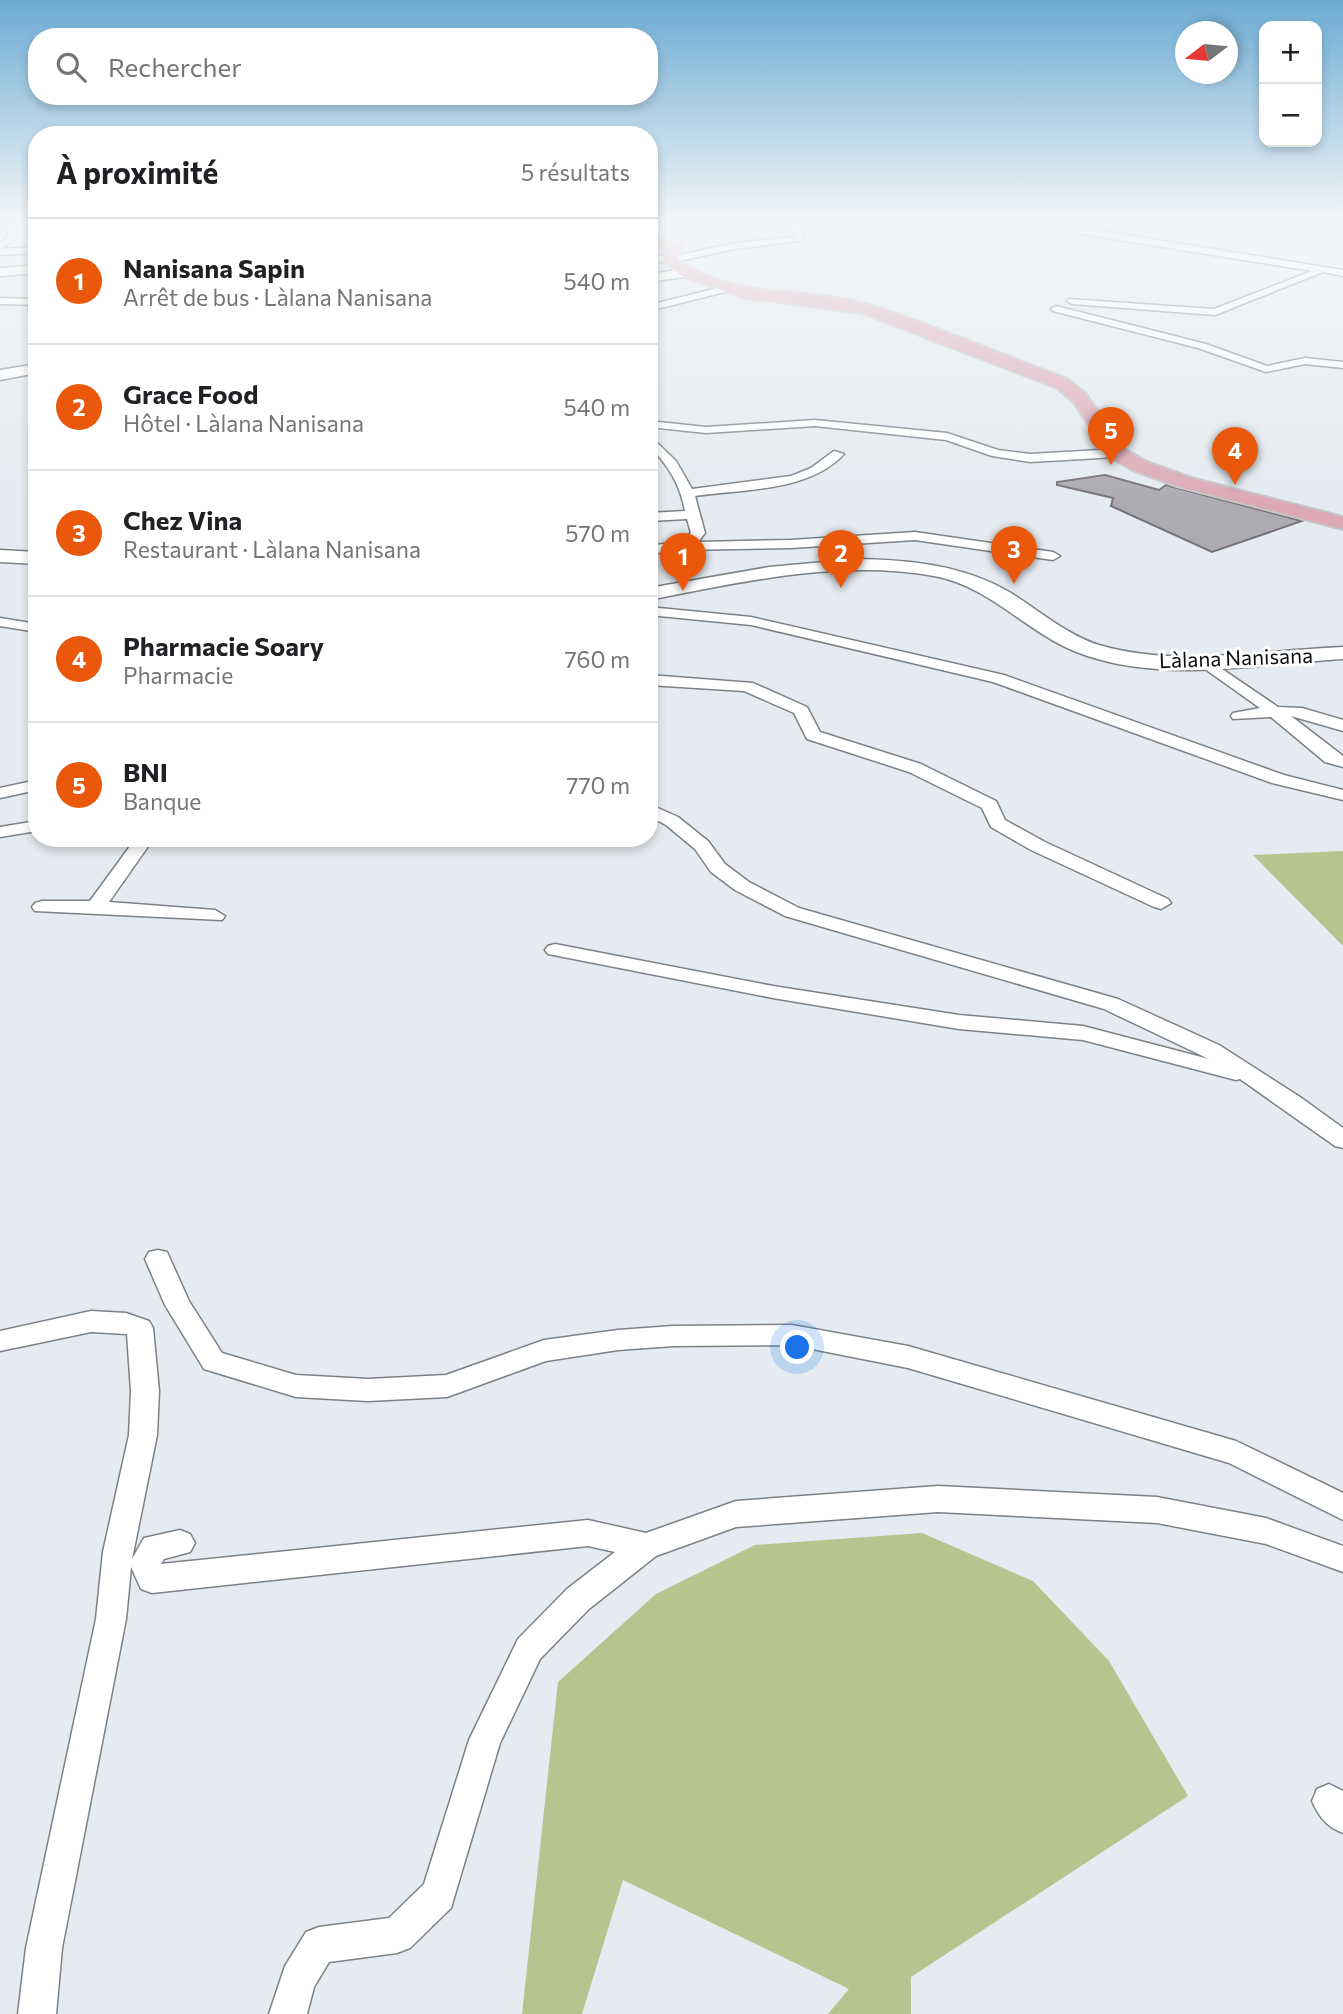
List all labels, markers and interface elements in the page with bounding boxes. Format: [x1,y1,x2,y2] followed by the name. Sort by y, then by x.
[1175,21,1238,84] north arrow
[1259,21,1322,147] map controls
[1259,21,1322,84] button: +
[28,28,658,105] search box
[52,48,90,86] icon: search
[108,51,242,82] text: Rechercher
[1259,84,1322,147] button: −
[56,153,218,190] text: À proximité
[521,158,630,186] text: 5 résultats
[123,252,305,283] text: Nanisana Sapin
[74,267,84,295] text: 1
[564,267,630,295] text: 540 m
[123,283,432,311] text: Arrêt de bus · Làlana Nanisana
[123,378,258,409] text: Grace Food
[72,393,86,421] text: 2
[564,393,630,421] text: 540 m
[1088,407,1134,465] pin: 5
[123,409,364,437] text: Hôtel · Làlana Nanisana
[1212,427,1258,485] pin: 4
[123,504,242,535] text: Chez Vina
[72,519,86,547] text: 3
[565,519,630,547] text: 570 m
[991,526,1037,584] pin: 3
[818,530,864,588] pin: 2
[660,533,706,591] pin: 1
[123,535,421,563] text: Restaurant · Làlana Nanisana
[123,630,324,661] text: Pharmacie Soary
[1159,642,1313,672] street label: Làlana Nanisana
[72,645,86,673] text: 4
[564,645,630,673] text: 760 m
[123,661,233,689] text: Pharmacie
[123,756,168,787] text: BNI
[72,771,86,799] text: 5
[566,771,630,799] text: 770 m
[123,787,201,815] text: Banque
[780,1330,814,1364] your location

